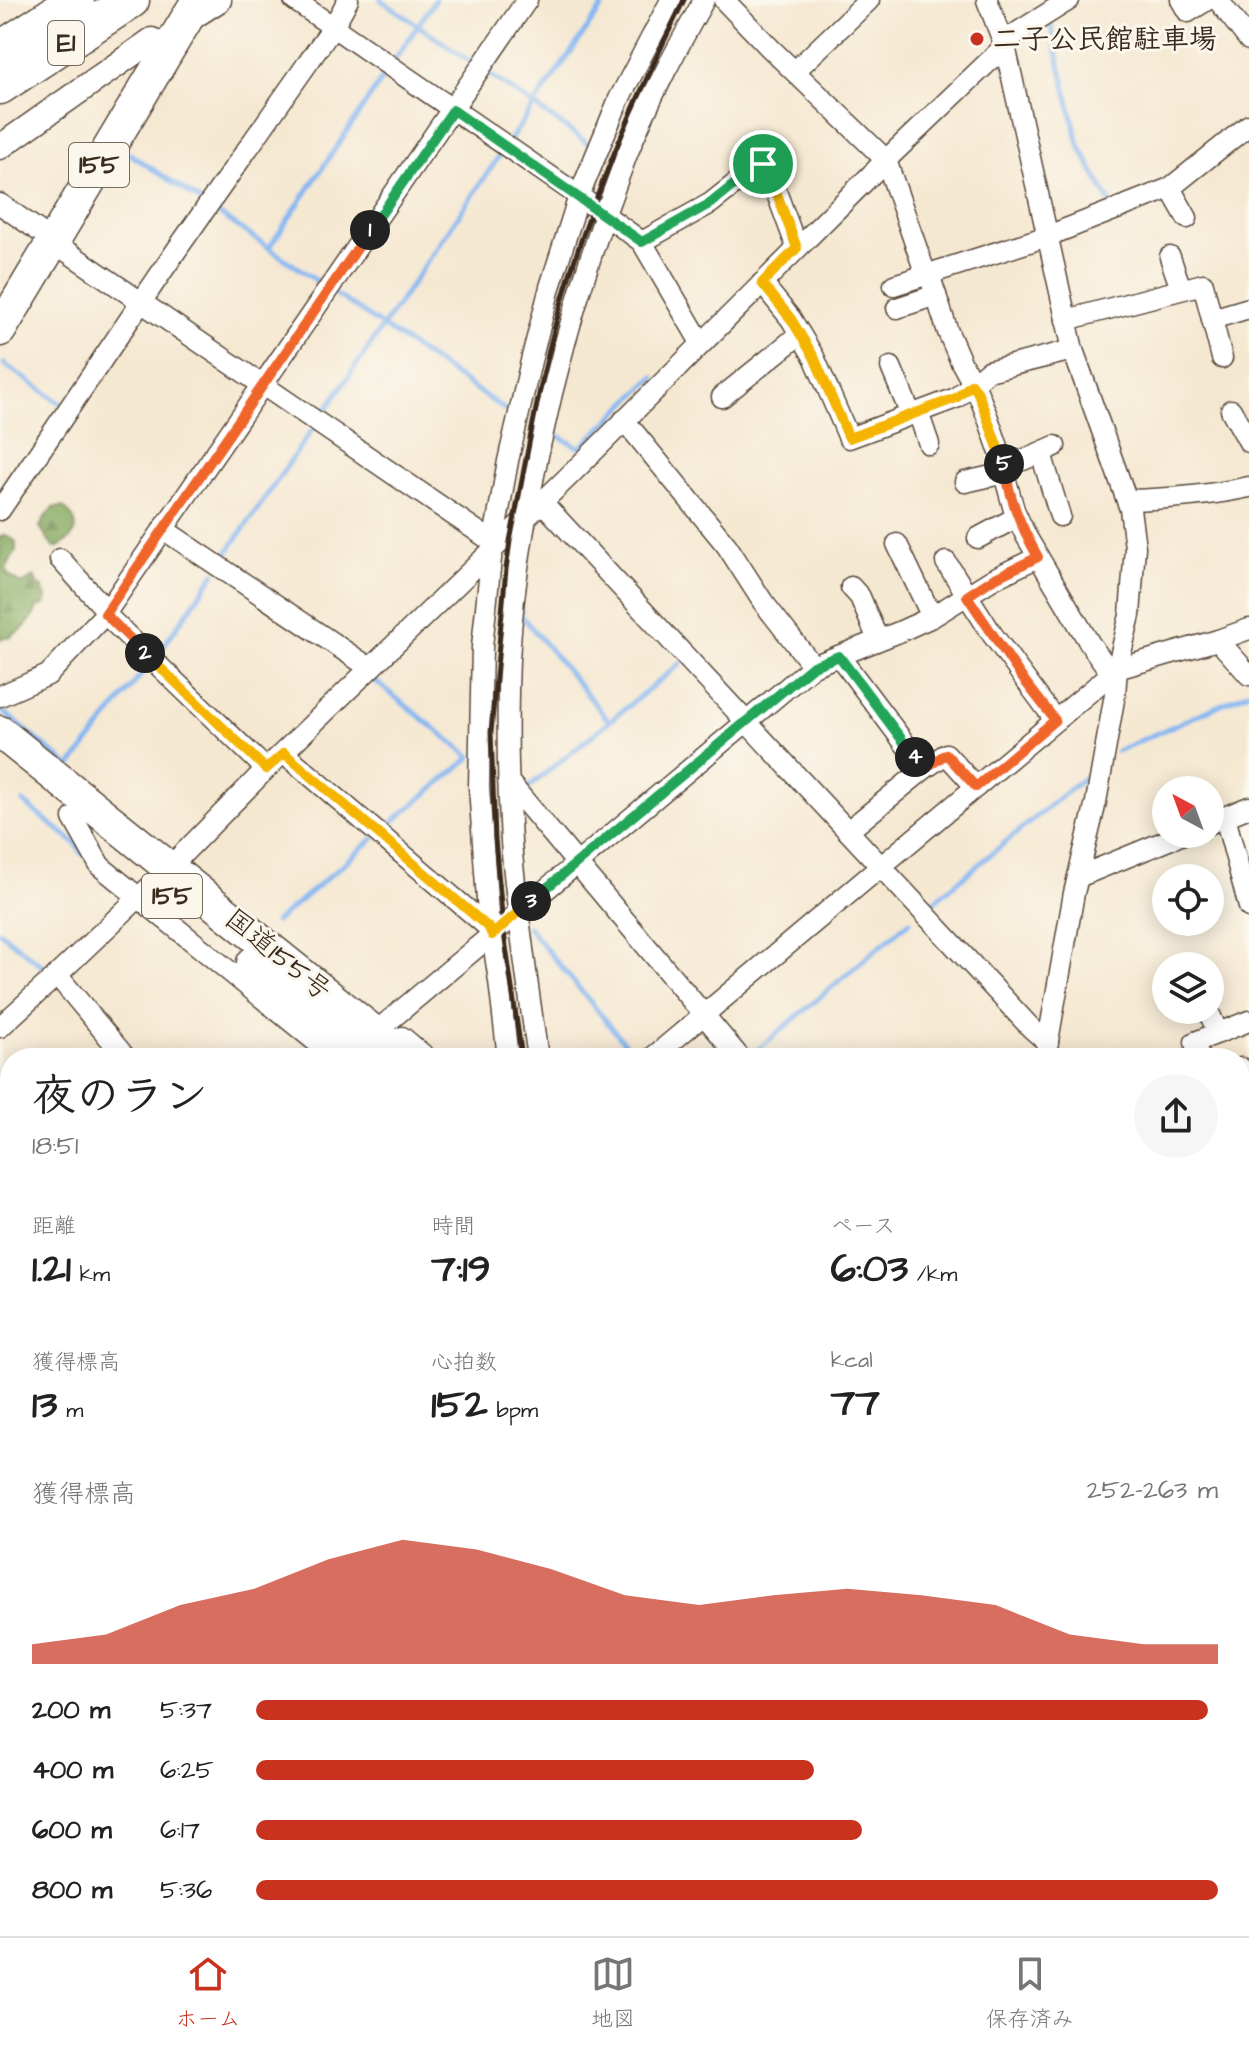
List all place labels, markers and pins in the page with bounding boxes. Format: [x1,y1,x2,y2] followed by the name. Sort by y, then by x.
[993,20,1217,59] place label: 二子公民館駐車場
[968,30,986,48] marker: 二子公民館駐車場
[729,130,797,198] pin
[350,210,390,250] pin: 1
[984,444,1024,484] pin: 5
[125,633,165,673] pin: 2
[895,737,935,777] pin: 4
[511,881,551,921] pin: 3

